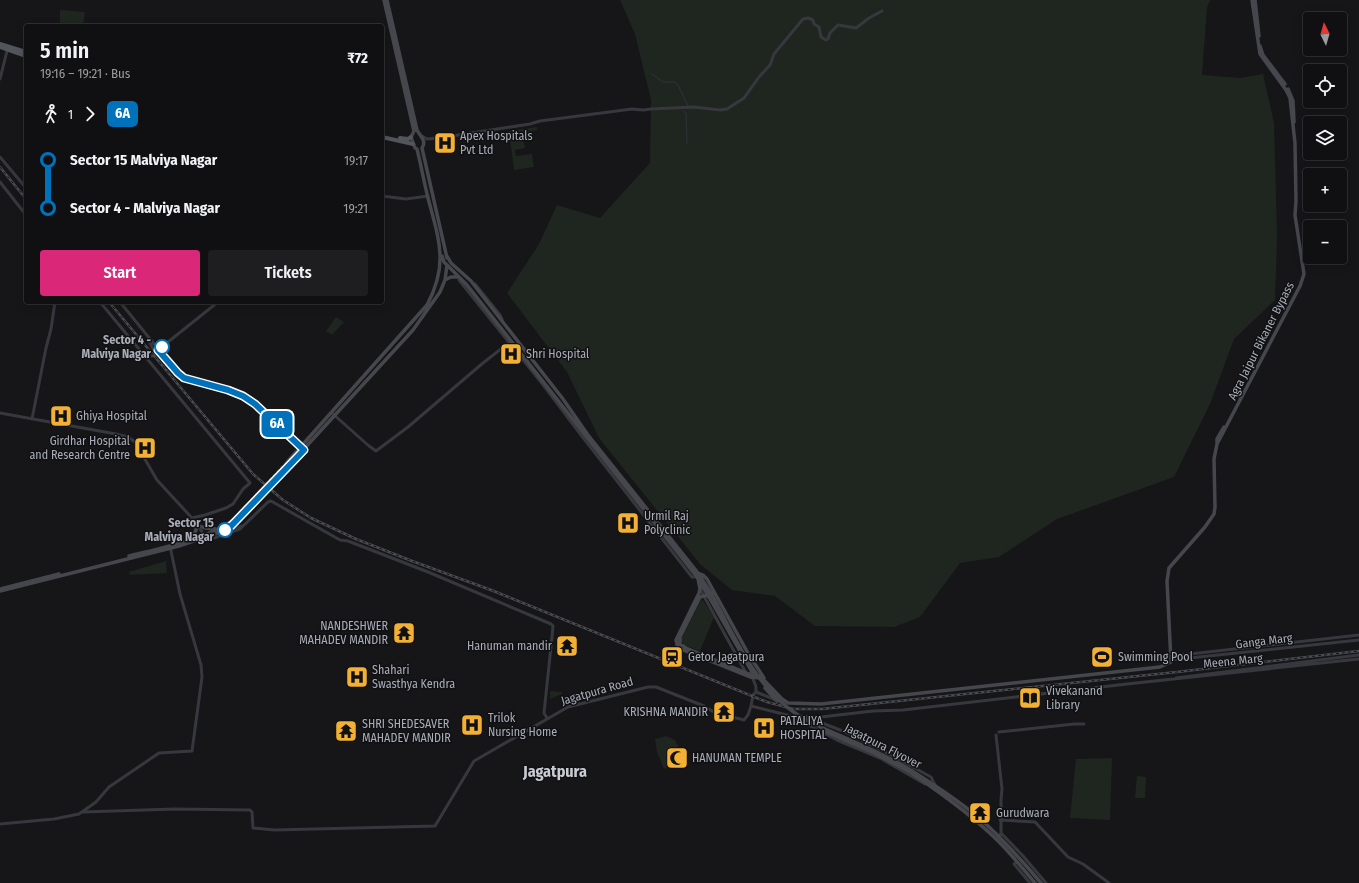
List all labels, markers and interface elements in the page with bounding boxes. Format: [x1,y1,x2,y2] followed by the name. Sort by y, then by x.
[1303,12,1347,56] north arrow
[1303,12,1347,264] map controls
[40,37,89,64] text: 5 min
[347,49,368,67] text: ₹72
[1303,64,1347,108] button: locate
[40,66,130,81] text: 19:16 – 19:21 · Bus
[40,103,62,125] icon: walk
[79,103,101,125] icon: forward
[115,105,130,122] text: 6A
[68,107,73,122] text: 1
[1303,116,1347,160] button: layers
[460,129,533,157] place label: Apex Hospitals Pvt Ltd
[432,130,458,156] hospital icon: Apex Hospitals Pvt Ltd
[70,151,217,169] text: Sector 15 Malviya Nagar
[344,153,368,168] text: 19:17
[1303,168,1347,212] button: +
[70,199,220,217] text: Sector 4 - Malviya Nagar
[343,201,368,216] text: 19:21
[1303,220,1347,264] button: −
[40,250,200,296] button: Start
[208,250,368,296] button: Tickets
[1225,280,1297,402] street label: Agra Jaipur Bikaner Bypass
[82,333,152,361] place label: Sector 4 - Malviya Nagar
[154,339,170,355] marker: Sector 4 - Malviya Nagar
[498,341,524,367] hospital icon: Shri Hospital
[526,347,589,361] place label: Shri Hospital
[48,403,74,429] hospital icon: Ghiya Hospital
[76,409,147,423] place label: Ghiya Hospital
[259,411,295,437] line badge: 6A
[270,415,284,432] text: 6A
[29,434,130,462] place label: Girdhar Hospital and Research Centre
[132,435,158,461] hospital icon: Girdhar Hospital and Research Centre
[644,509,690,537] place label: Urmil Raj Polyclinic
[615,510,641,536] hospital icon: Urmil Raj Polyclinic
[145,516,215,544] place label: Sector 15 Malviya Nagar
[217,522,233,538] marker: Sector 15 Malviya Nagar
[299,619,388,647] place label: NANDESHWER MAHADEV MANDIR
[391,620,417,646] temple icon: NANDESHWER MAHADEV MANDIR
[1235,631,1294,651] street label: Ganga Marg
[554,633,580,659] temple icon: Hanuman mandir
[467,639,553,653] place label: Hanuman mandir
[659,644,685,670] station icon: Getor Jagatpura
[1089,644,1115,670] sports icon: Swimming Pool
[688,650,765,664] place label: Getor Jagatpura
[1118,650,1193,664] place label: Swimming Pool
[1203,651,1264,671] street label: Meena Marg
[372,663,455,691] place label: Shahari Swasthya Kendra
[344,664,370,690] hospital icon: Shahari Swasthya Kendra
[559,674,635,708] street label: Jagatpura Road
[1046,684,1103,712] place label: Vivekanand Library
[1017,685,1043,711] library icon: Vivekanand Library
[711,699,737,725] temple icon: KRISHNA MANDIR
[624,705,708,719] place label: KRISHNA MANDIR
[488,711,557,739] place label: Trilok Nursing Home
[459,712,485,738] hospital icon: Trilok Nursing Home
[780,714,827,742] place label: PATALIYA HOSPITAL
[751,715,777,741] hospital icon: PATALIYA HOSPITAL
[362,717,451,745] place label: SHRI SHEDESAVER MAHADEV MANDIR
[333,718,359,744] temple icon: SHRI SHEDESAVER MAHADEV MANDIR
[842,721,925,772] street label: Jagatpura Flyover
[664,745,690,771] mosque icon: HANUMAN TEMPLE
[692,751,782,765] place label: HANUMAN TEMPLE
[522,762,587,781] district label: Jagatpura
[967,800,993,826] temple icon: Gurudwara
[996,806,1049,820] place label: Gurudwara

